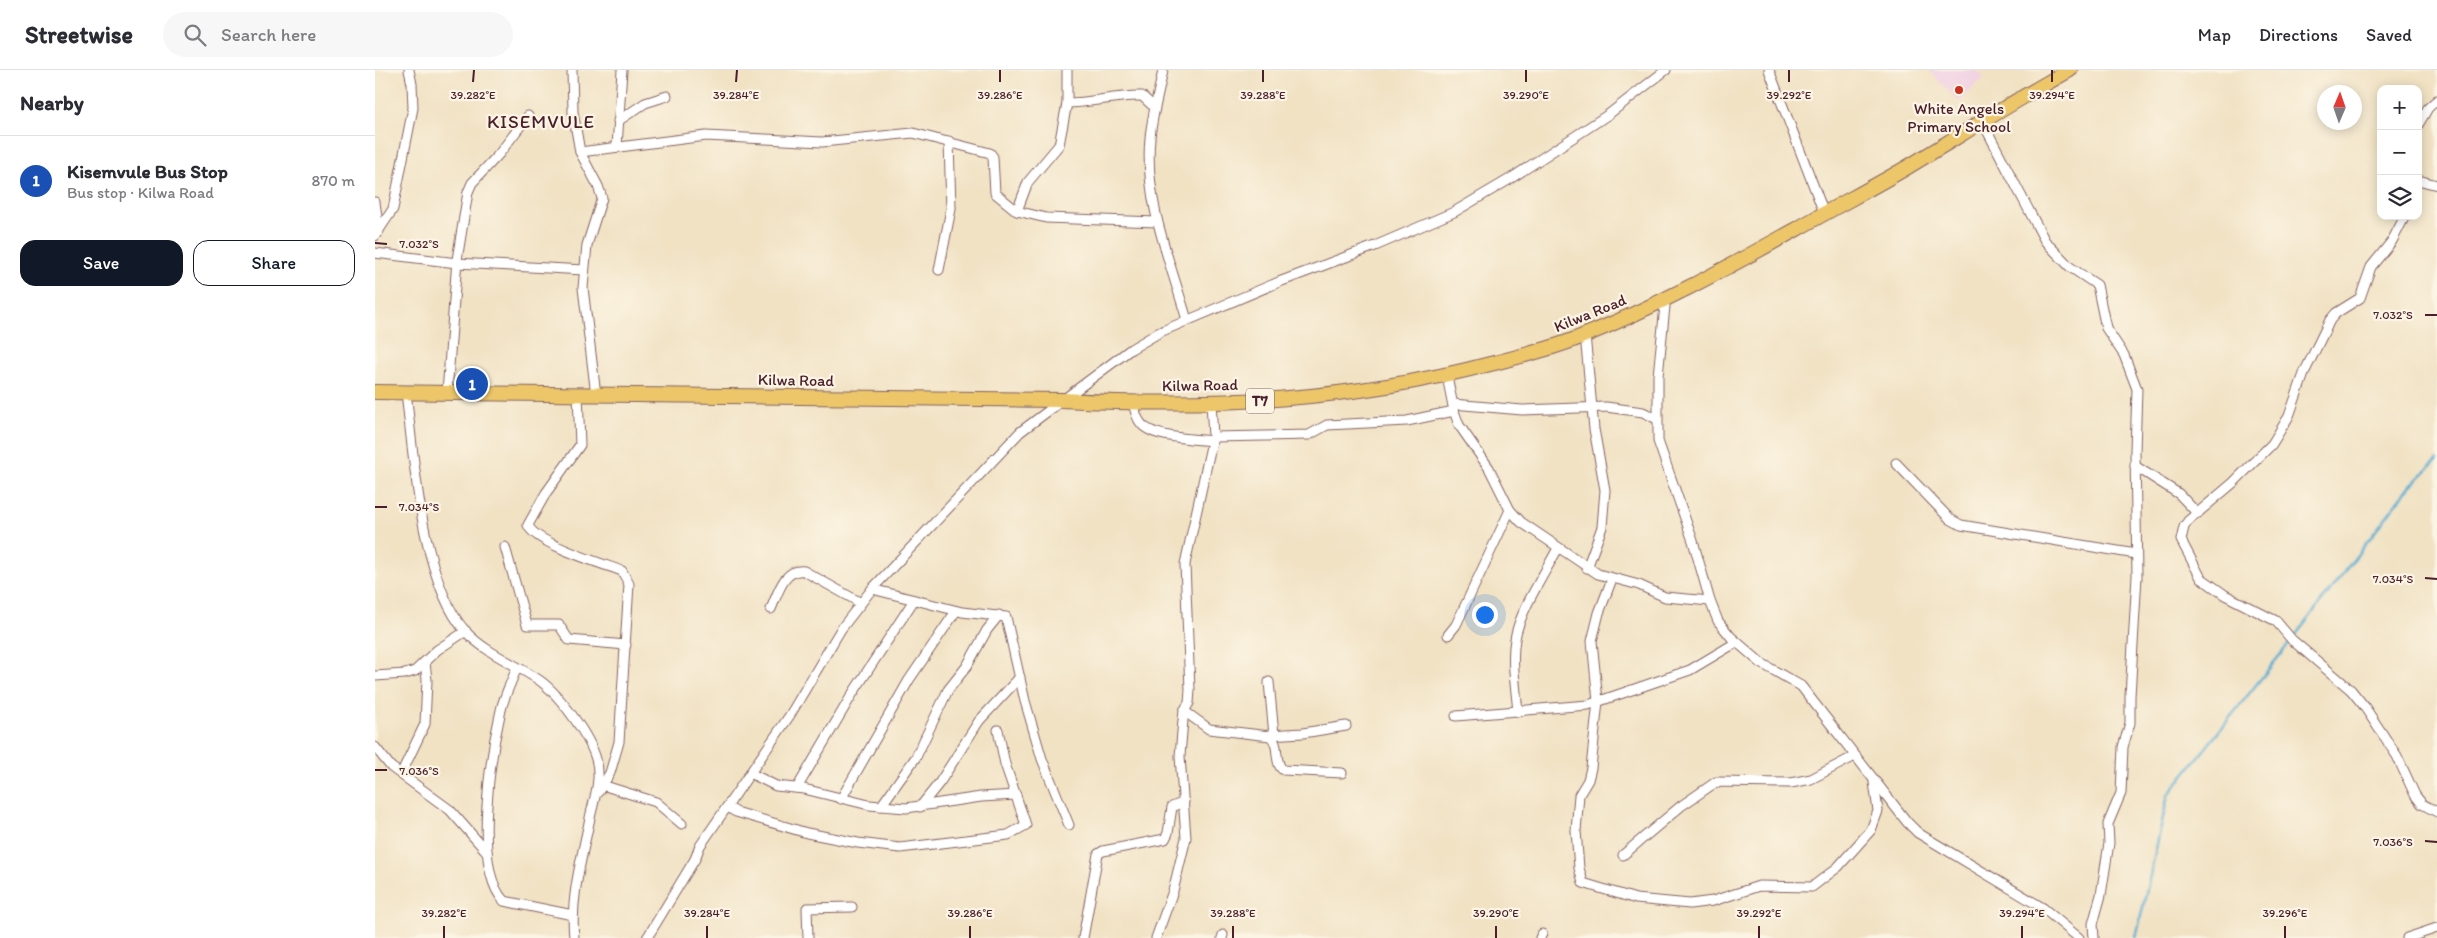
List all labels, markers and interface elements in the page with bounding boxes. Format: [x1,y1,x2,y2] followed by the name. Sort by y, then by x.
[163,12,513,57] search box
[25,20,133,49] text: Streetwise
[181,21,209,49] icon: search
[221,23,316,46] text: Search here
[2198,24,2231,46] text: Map
[2259,24,2338,46] text: Directions
[2366,24,2412,46] text: Saved
[1953,84,1965,96] marker: White Angels Primary School
[2317,85,2362,130] north arrow
[2377,85,2422,220] map controls
[2377,85,2422,130] button: +
[450,88,496,102] text: 39.282°E
[713,88,759,102] text: 39.284°E
[977,88,1023,102] text: 39.286°E
[1240,88,1286,102] text: 39.288°E
[1503,88,1549,102] text: 39.290°E
[1767,88,1812,102] text: 39.292°E
[2029,88,2075,102] text: 39.294°E
[20,90,84,115] text: Nearby
[1907,99,2011,136] place label: White Angels Primary School
[487,110,595,133] district label: KISEMVULE
[2377,130,2422,175] button: −
[67,160,228,183] text: Kisemvule Bus Stop
[32,171,40,190] text: 1
[311,171,355,190] text: 870 m
[2377,175,2422,220] button: layers
[67,183,214,202] text: Bus stop · Kilwa Road
[399,237,439,251] text: 7.032°S
[20,240,183,286] button: Save
[193,240,355,286] button: Share
[1551,290,1629,336] street label: Kilwa Road
[2373,308,2413,322] text: 7.032°S
[456,365,488,403] pin: 1
[758,370,835,390] street label: Kilwa Road
[1162,375,1239,395] street label: Kilwa Road
[1246,388,1274,414] road number: T7
[399,500,439,514] text: 7.034°S
[2373,572,2413,586] text: 7.034°S
[1472,602,1498,628] your location
[399,764,439,778] text: 7.036°S
[2373,835,2413,849] text: 7.036°S
[421,906,467,920] text: 39.282°E
[684,906,730,920] text: 39.284°E
[947,906,993,920] text: 39.286°E
[1210,906,1256,920] text: 39.288°E
[1473,906,1519,920] text: 39.290°E
[1737,906,1782,920] text: 39.292°E
[1999,906,2045,920] text: 39.294°E
[2263,906,2308,920] text: 39.296°E

